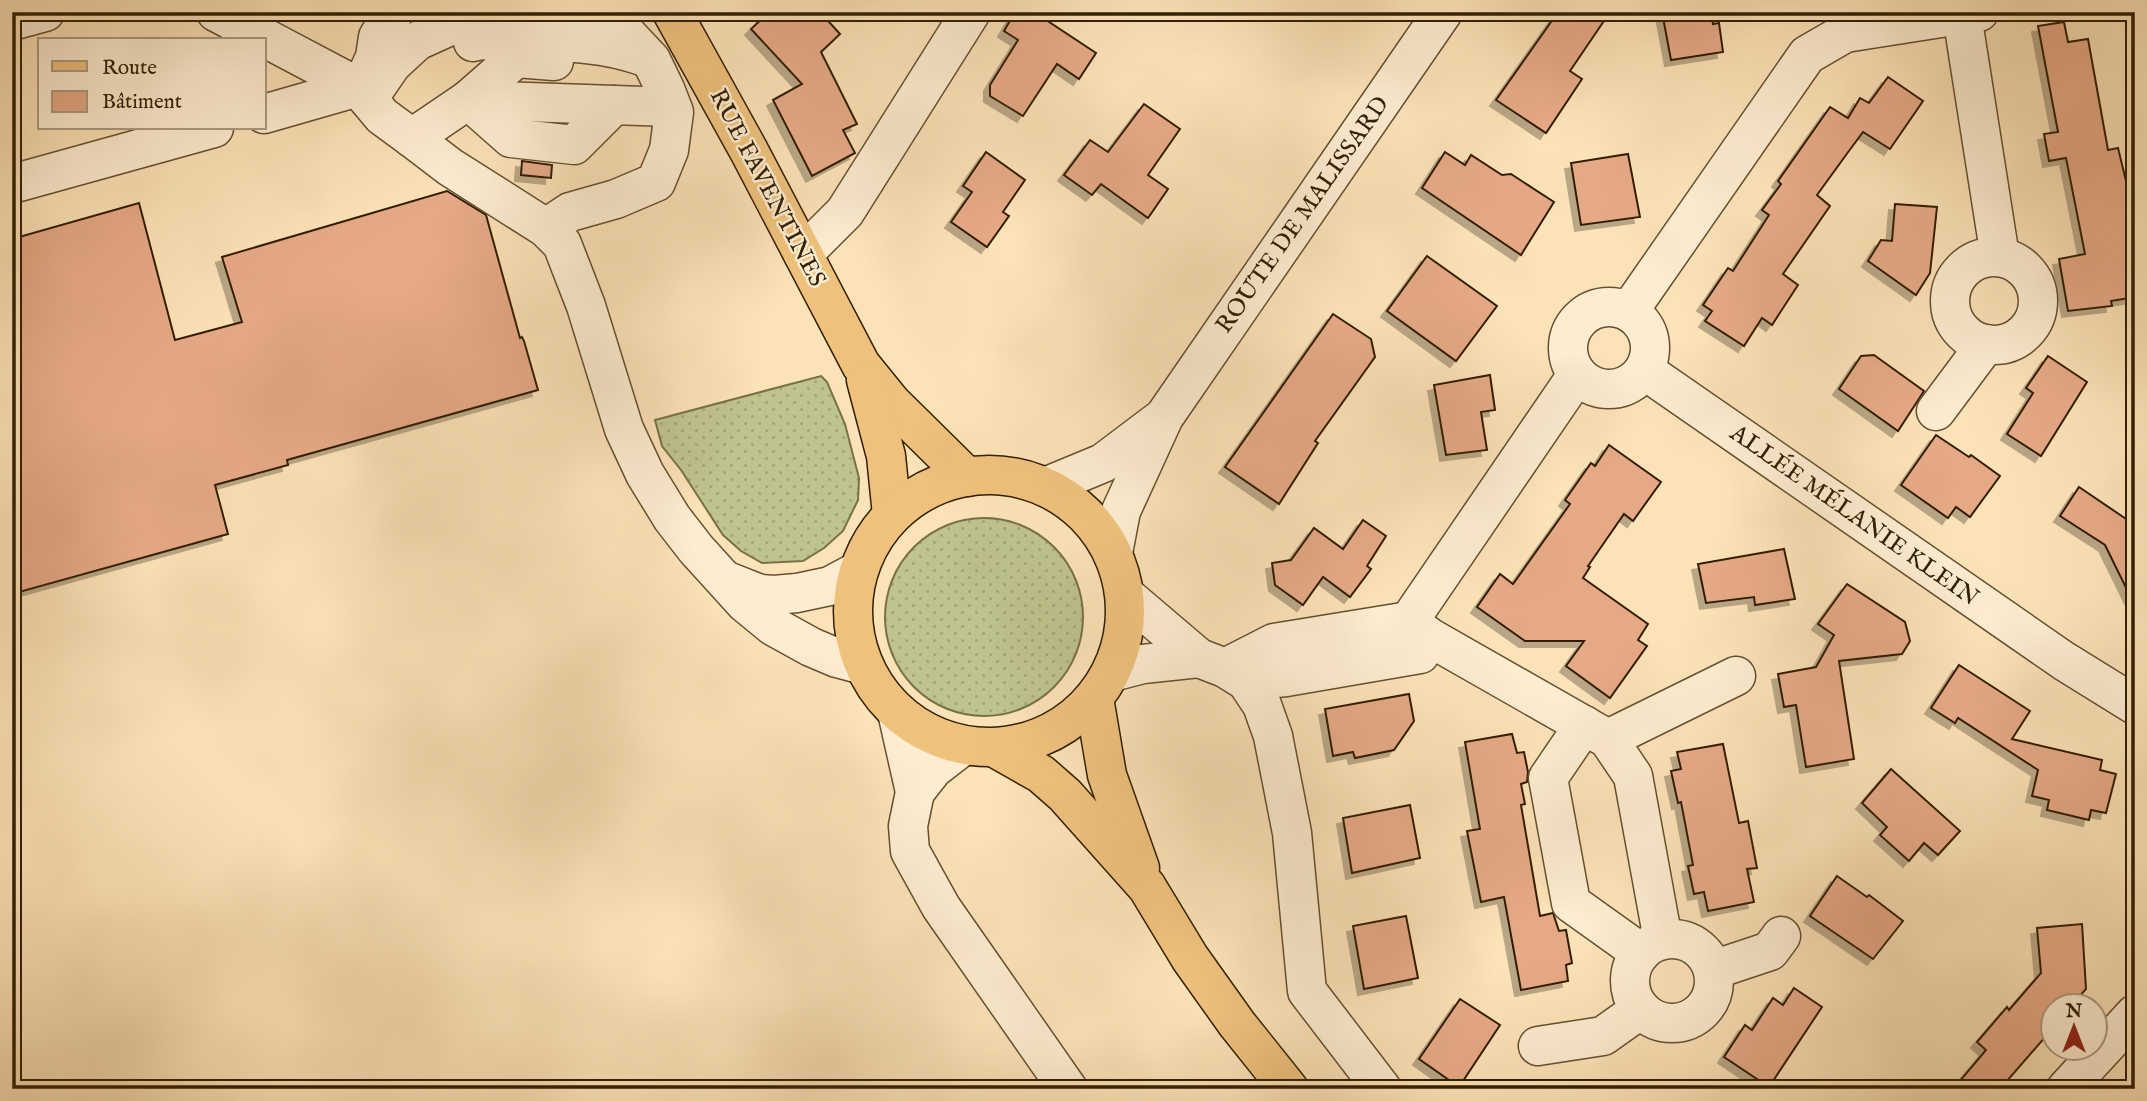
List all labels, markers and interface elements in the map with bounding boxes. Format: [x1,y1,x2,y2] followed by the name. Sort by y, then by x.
[38,38,266,130] legend
[102,55,157,82] text: Route
[702,84,832,292] street label: RUE FAVENTINES
[102,89,182,116] text: Bâtiment
[1209,90,1397,340] street label: ROUTE DE MALISSARD
[1723,418,1984,614] street label: ALLÉE MÉLANIE KLEIN
[2038,992,2108,1062] north arrow
[2065,1000,2083,1024] text: N

